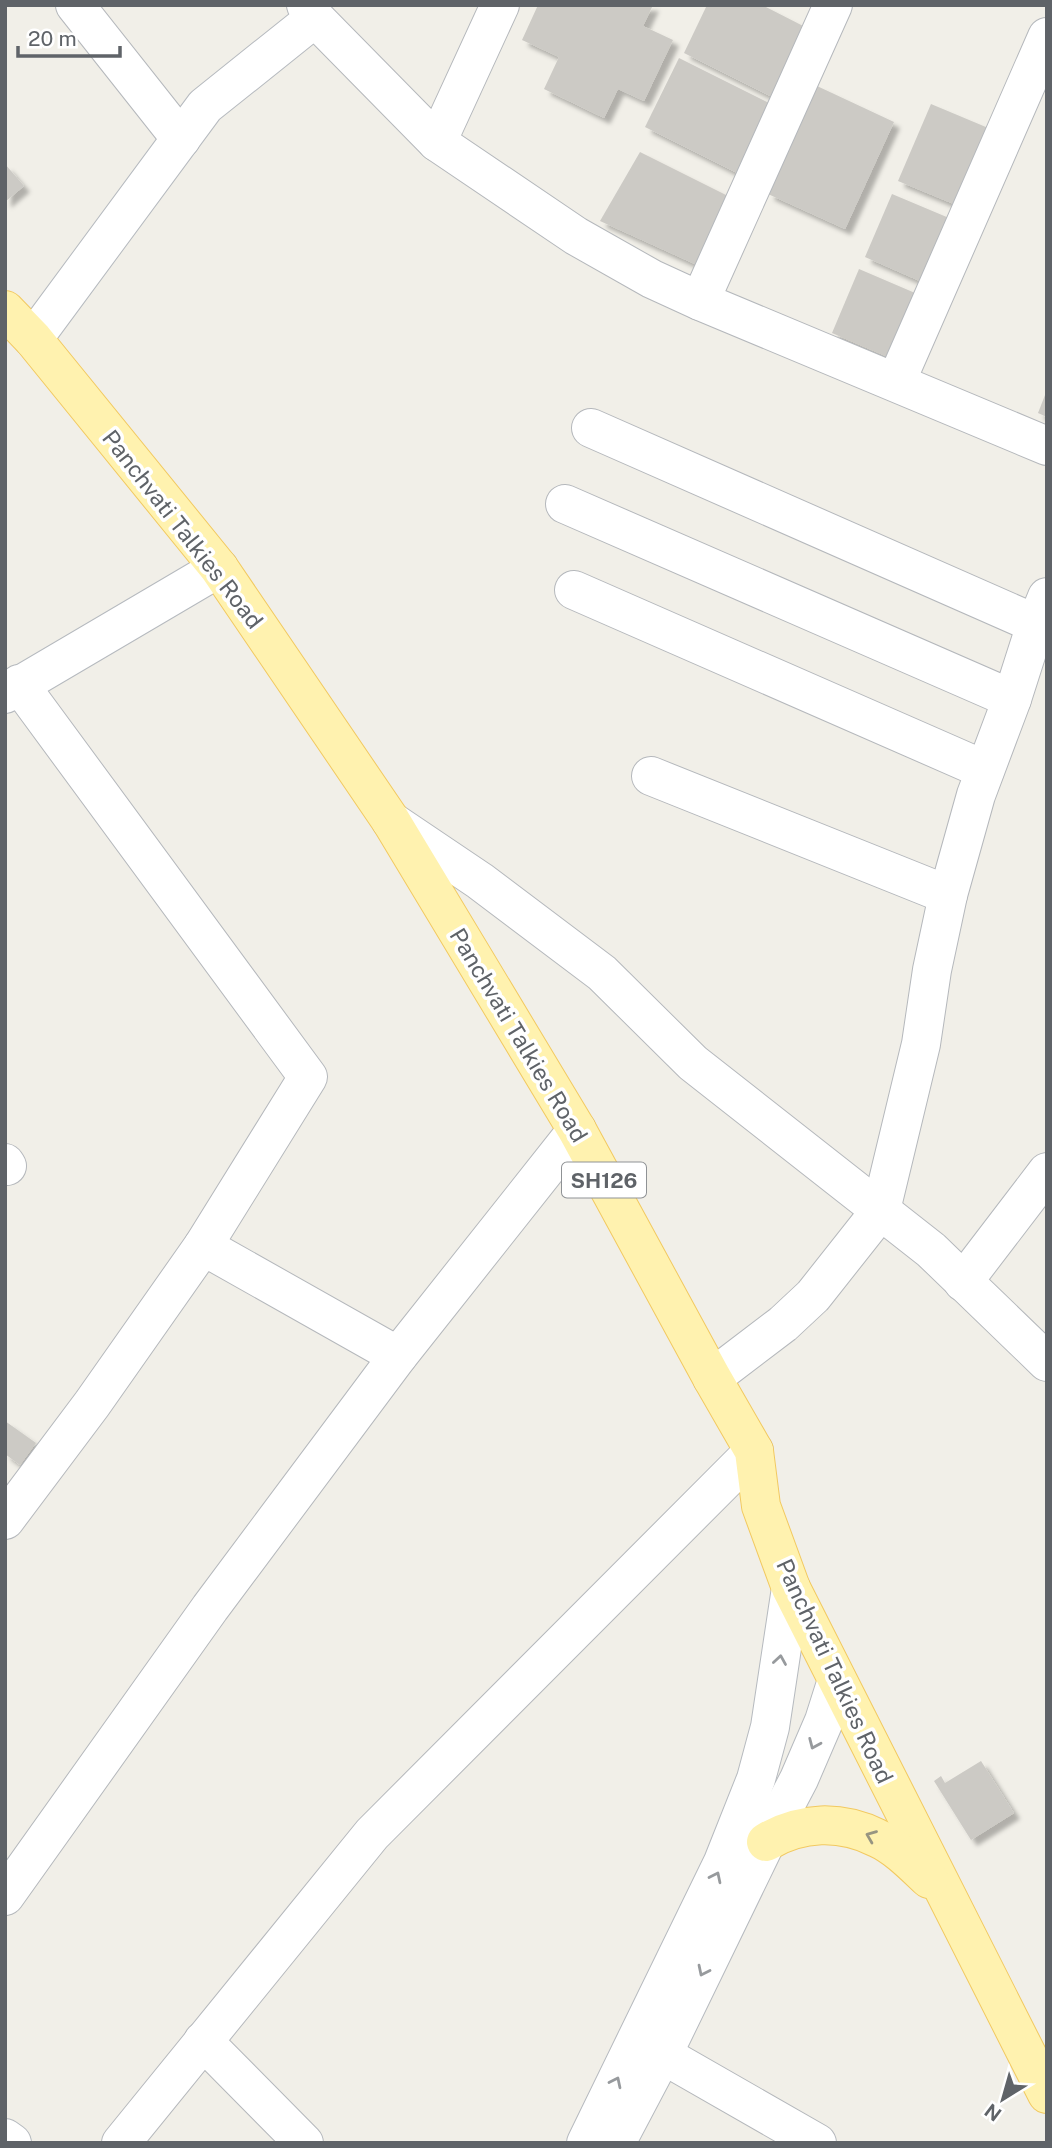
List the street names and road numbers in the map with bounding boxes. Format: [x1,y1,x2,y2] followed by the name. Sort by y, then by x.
[97,424,269,634] street label: Panchvati Talkies Road
[444,923,594,1147] street label: Panchvati Talkies Road
[562,1162,646,1198] road number: SH126
[771,1555,899,1787] street label: Panchvati Talkies Road

